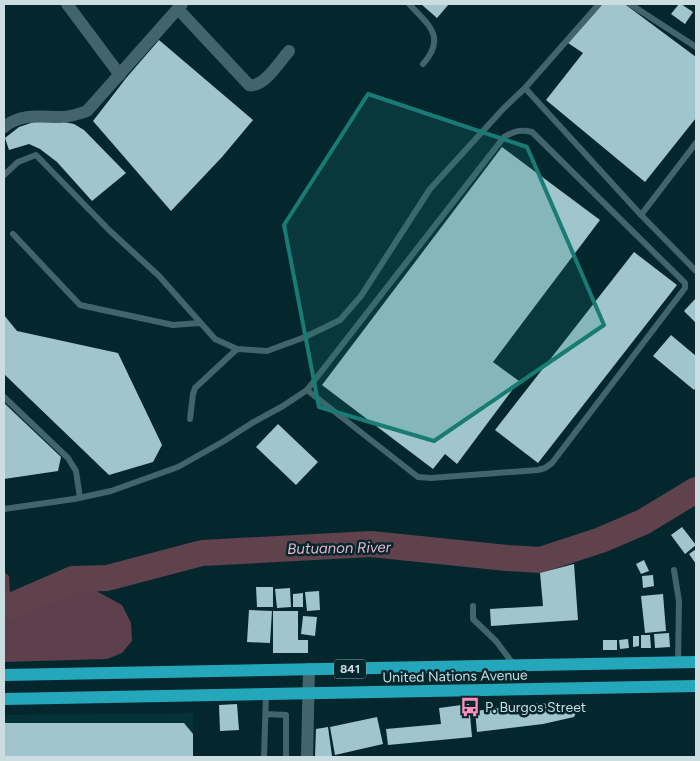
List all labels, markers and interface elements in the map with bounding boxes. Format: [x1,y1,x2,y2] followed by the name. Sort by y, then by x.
[287,538,392,558] water label: Butuanon River
[334,660,366,679] road number: 841
[382,667,528,686] street label: United Nations Avenue
[459,696,481,718] bus stop icon: P. Burgos Street
[485,699,586,716] place label: P. Burgos Street

